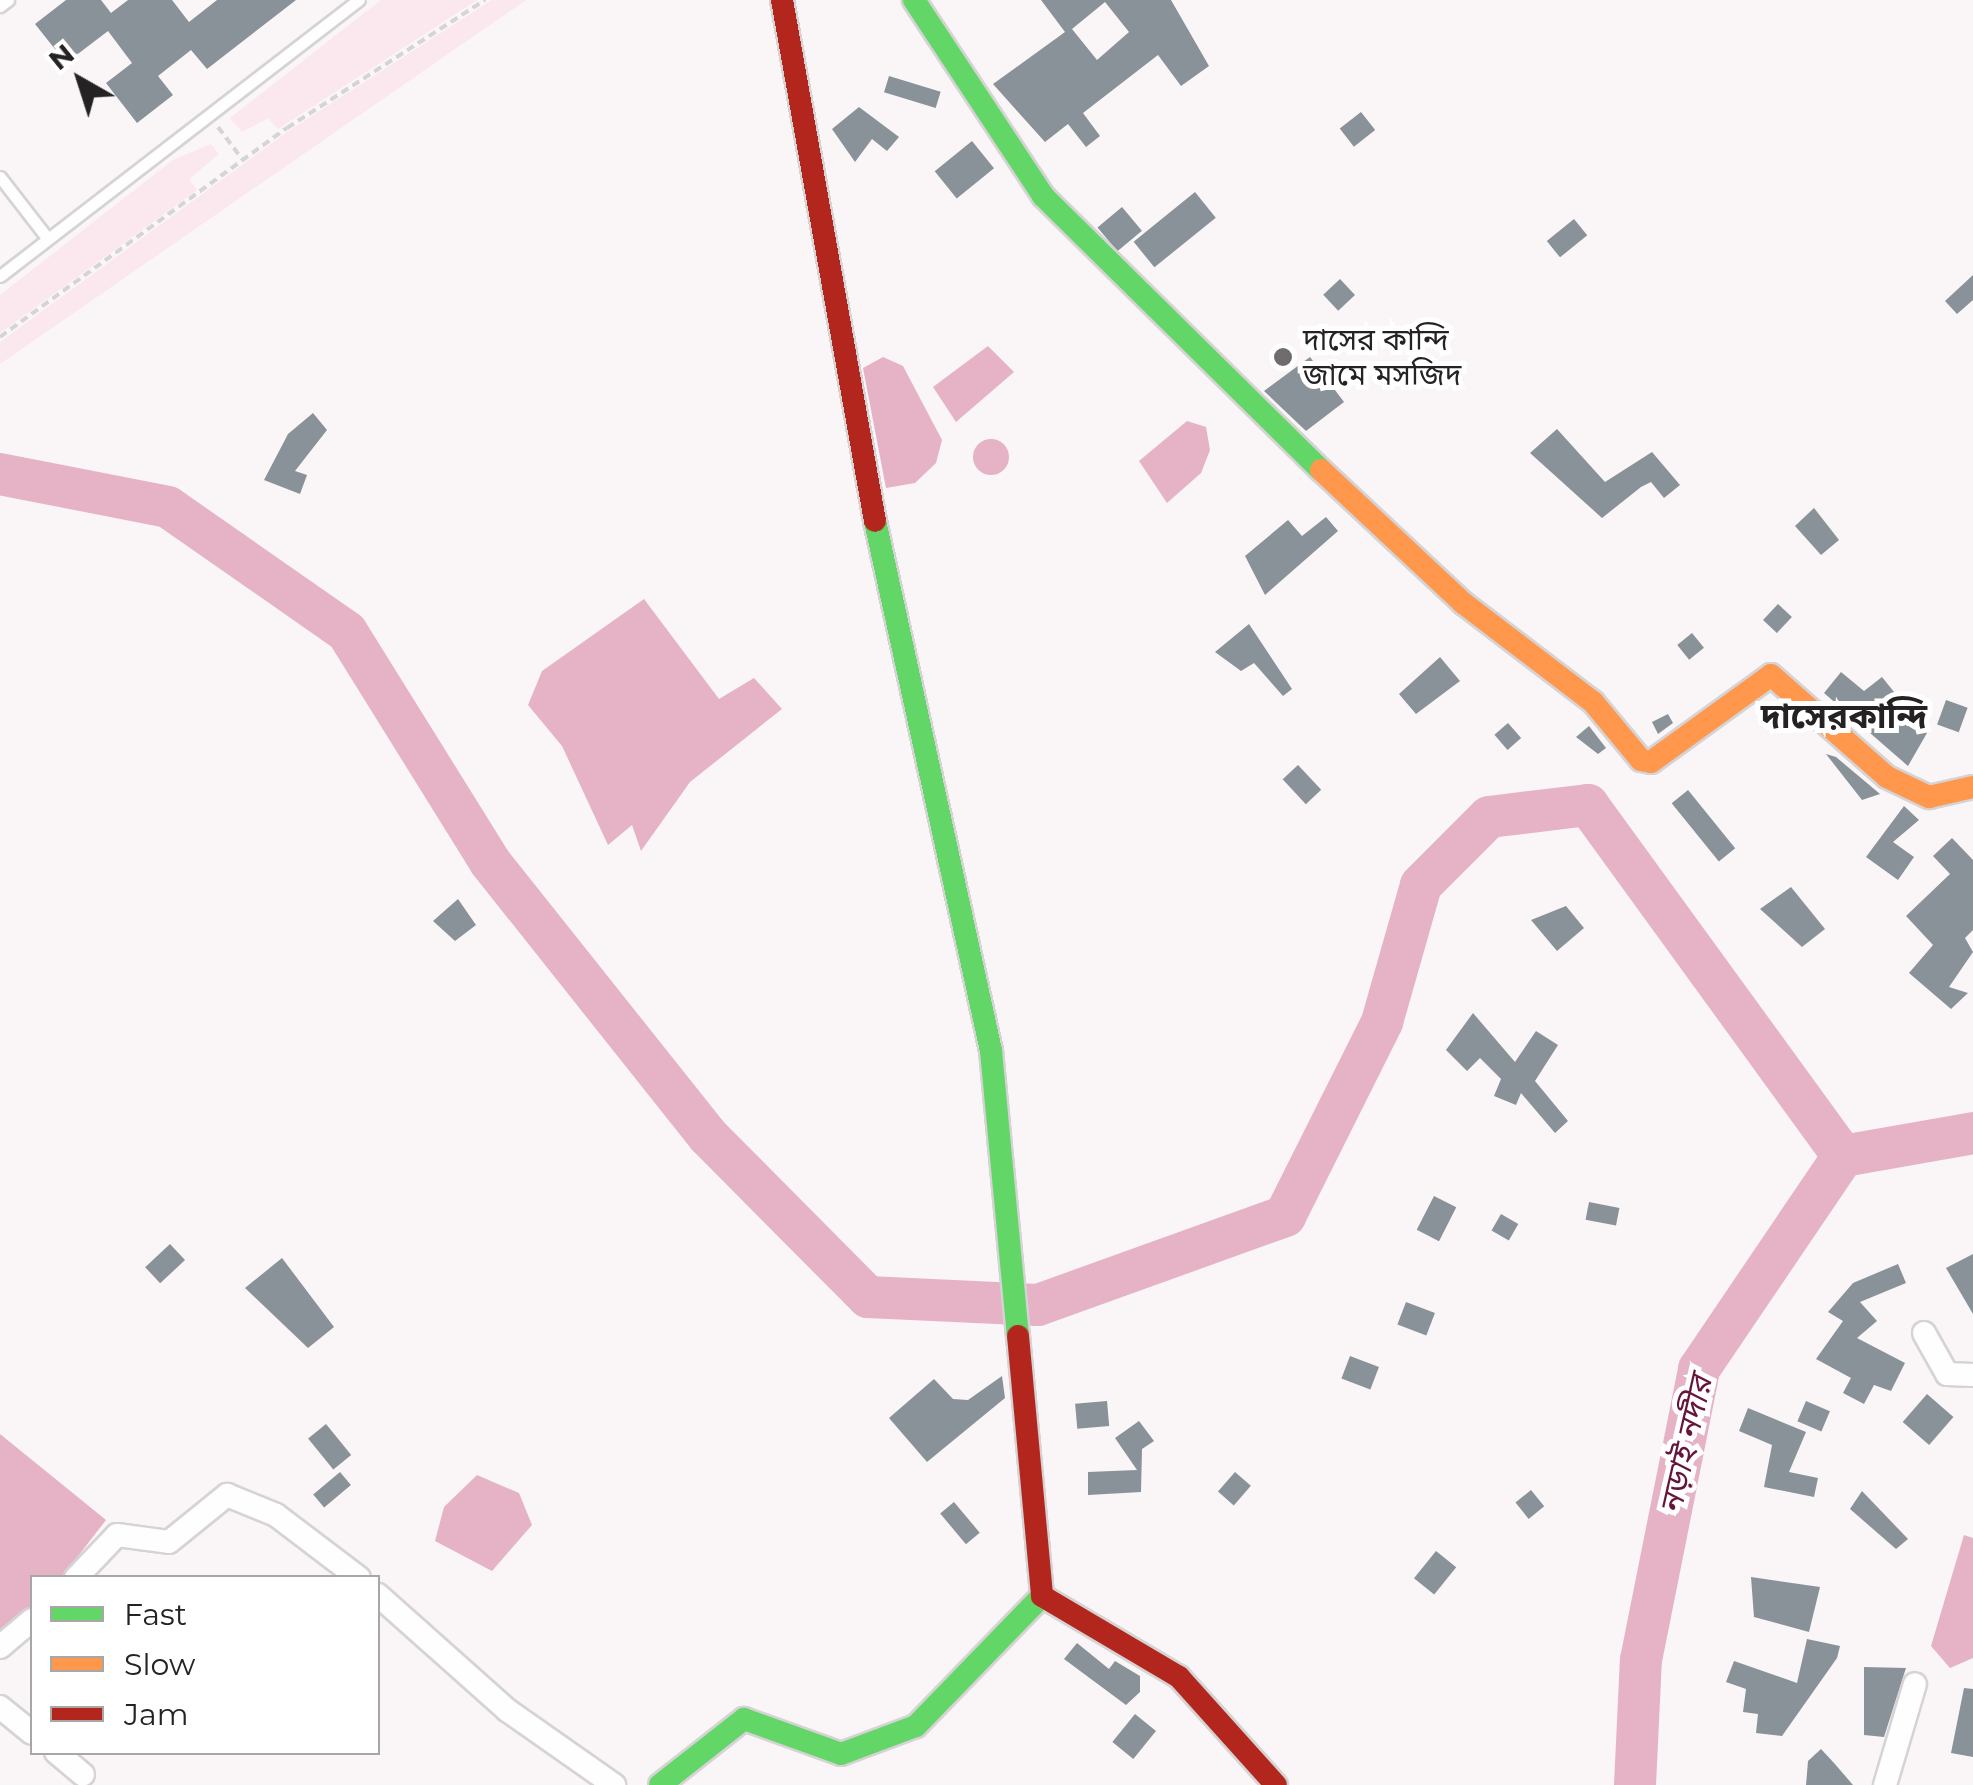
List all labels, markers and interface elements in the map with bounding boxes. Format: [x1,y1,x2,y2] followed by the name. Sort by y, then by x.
[30,30,130,130] north arrow
[42,36,81,77] text: N
[1303,322,1461,392] place label: দাসের কান্দি জামে মসজিদ
[1272,346,1294,368] marker: দাসের কান্দি জামে মসজিদ
[1761,695,1927,737] district label: দাসেরকান্দি
[1651,1372,1721,1518] water label: নড়াই নদীর
[30,1575,380,1755] legend
[124,1596,187,1633] text: Fast
[124,1646,195,1683] text: Slow
[124,1696,189,1733] text: Jam

